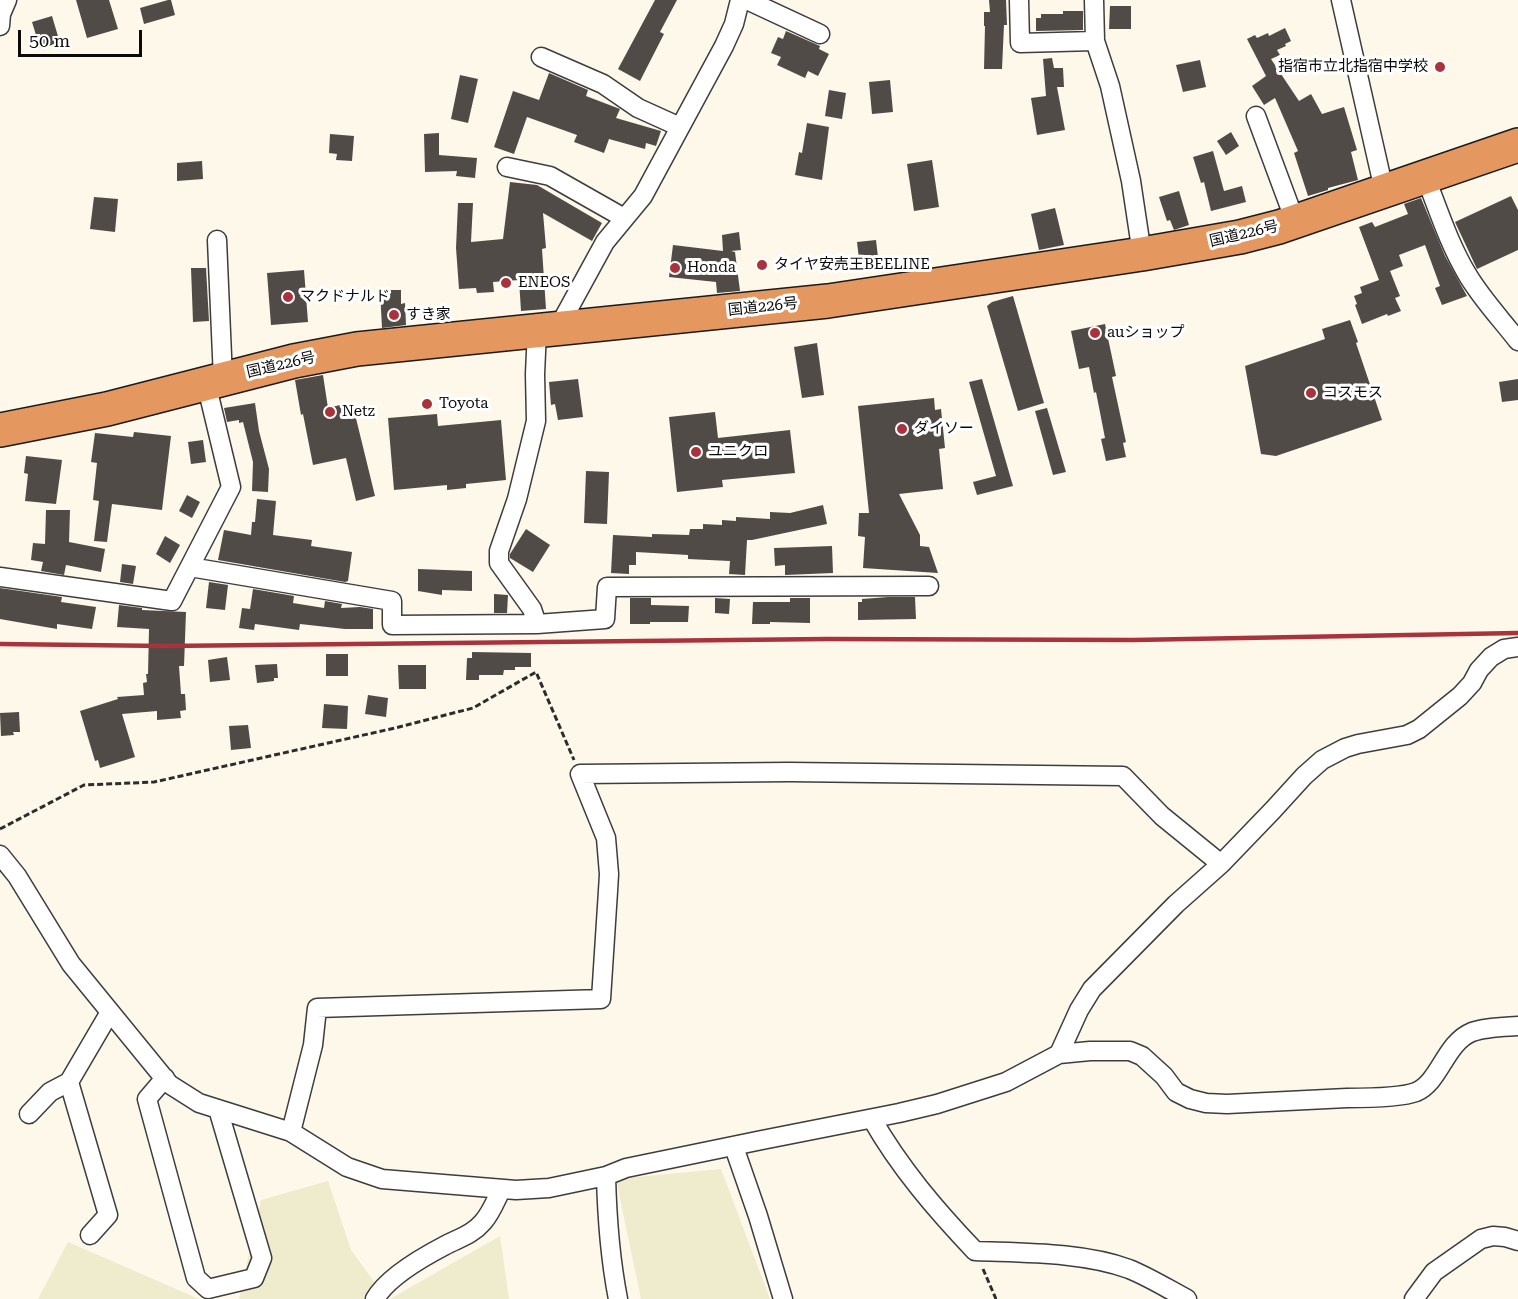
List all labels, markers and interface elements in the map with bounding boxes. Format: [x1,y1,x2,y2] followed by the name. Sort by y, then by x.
[21,18,146,56] scale bar
[29,30,70,51] text: 50 m
[1278,58,1428,76] place label: 指宿市立北指宿中学校
[1433,60,1447,74] marker: 指宿市立北指宿中学校
[1208,217,1280,251] street label: 国道226号
[774,256,930,274] place label: タイヤ安売王BEELINE
[755,258,769,272] marker: タイヤ安売王BEELINE
[687,259,736,277] place label: Honda
[668,261,682,275] marker: Honda
[518,274,570,292] place label: ENEOS
[499,276,513,290] marker: ENEOS
[300,288,390,306] place label: マクドナルド
[281,290,295,304] marker: マクドナルド
[727,294,799,320] street label: 国道226号
[406,306,451,324] place label: すき家
[387,308,401,322] marker: すき家
[1107,324,1184,342] place label: auショップ
[1088,326,1102,340] marker: auショップ
[245,348,317,382] street label: 国道226号
[1323,384,1383,402] place label: コスモス
[1304,386,1318,400] marker: コスモス
[439,395,488,413] place label: Toyota
[420,397,434,411] marker: Toyota
[342,403,375,421] place label: Netz
[323,405,337,419] marker: Netz
[914,420,974,438] place label: ダイソー
[895,422,909,436] marker: ダイソー
[708,443,768,461] place label: ユニクロ
[689,445,703,459] marker: ユニクロ

